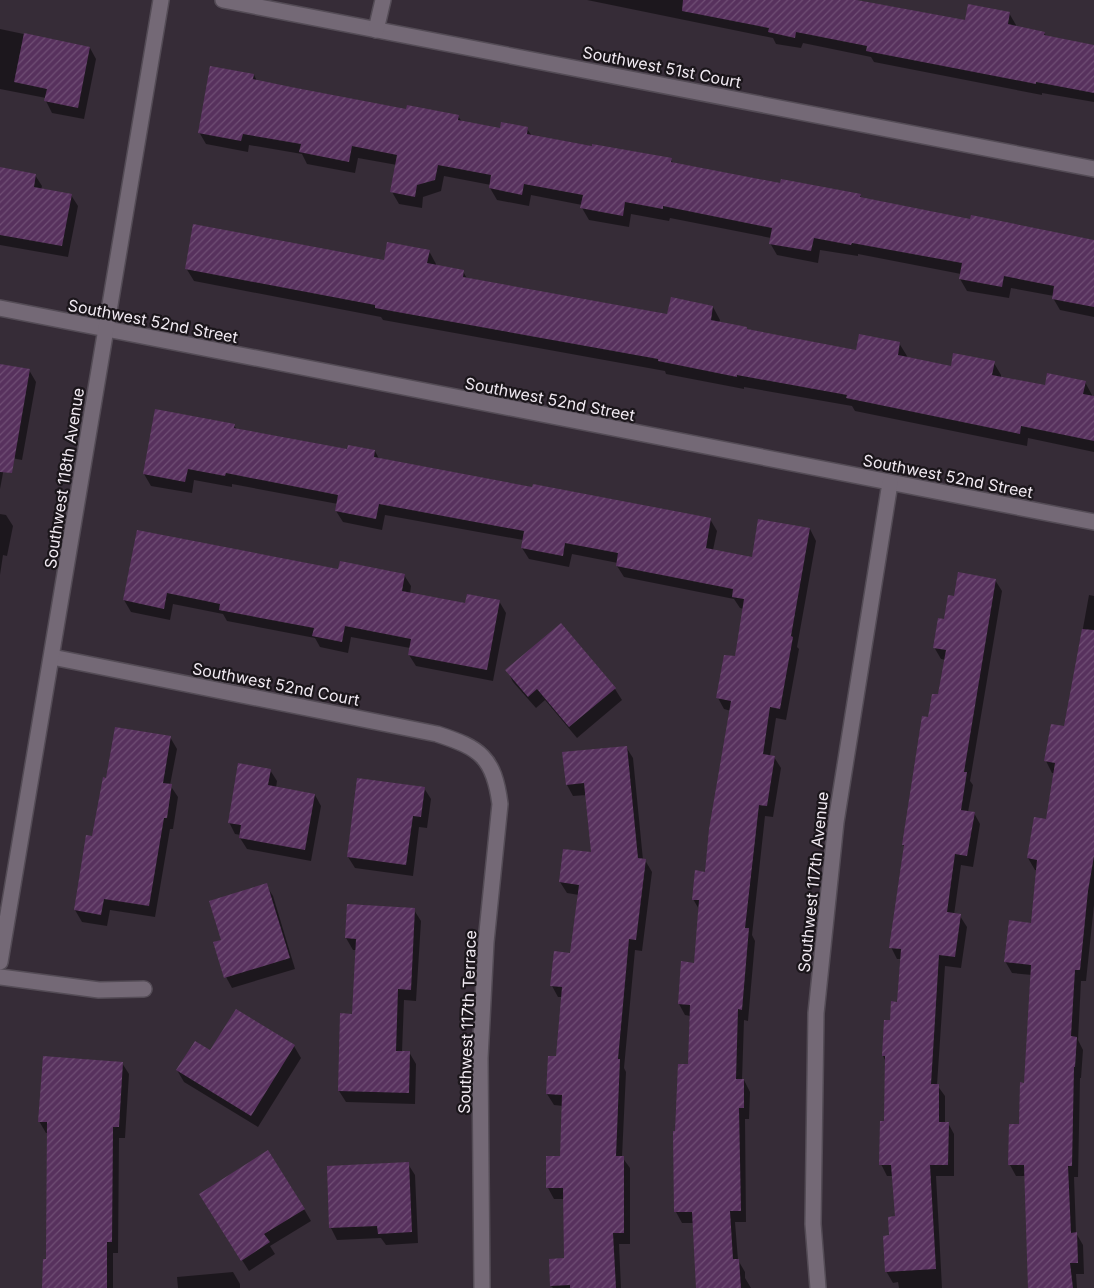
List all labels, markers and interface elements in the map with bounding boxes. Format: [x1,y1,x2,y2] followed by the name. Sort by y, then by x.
[581,42,743,92] street label: Southwest 51st Court
[66,295,240,347] street label: Southwest 52nd Street
[463,373,637,425] street label: Southwest 52nd Street
[40,386,88,570] street label: Southwest 118th Avenue
[861,450,1035,502] street label: Southwest 52nd Street
[191,658,361,710] street label: Southwest 52nd Court
[794,791,832,973] street label: Southwest 117th Avenue
[454,930,480,1114] street label: Southwest 117th Terrace

